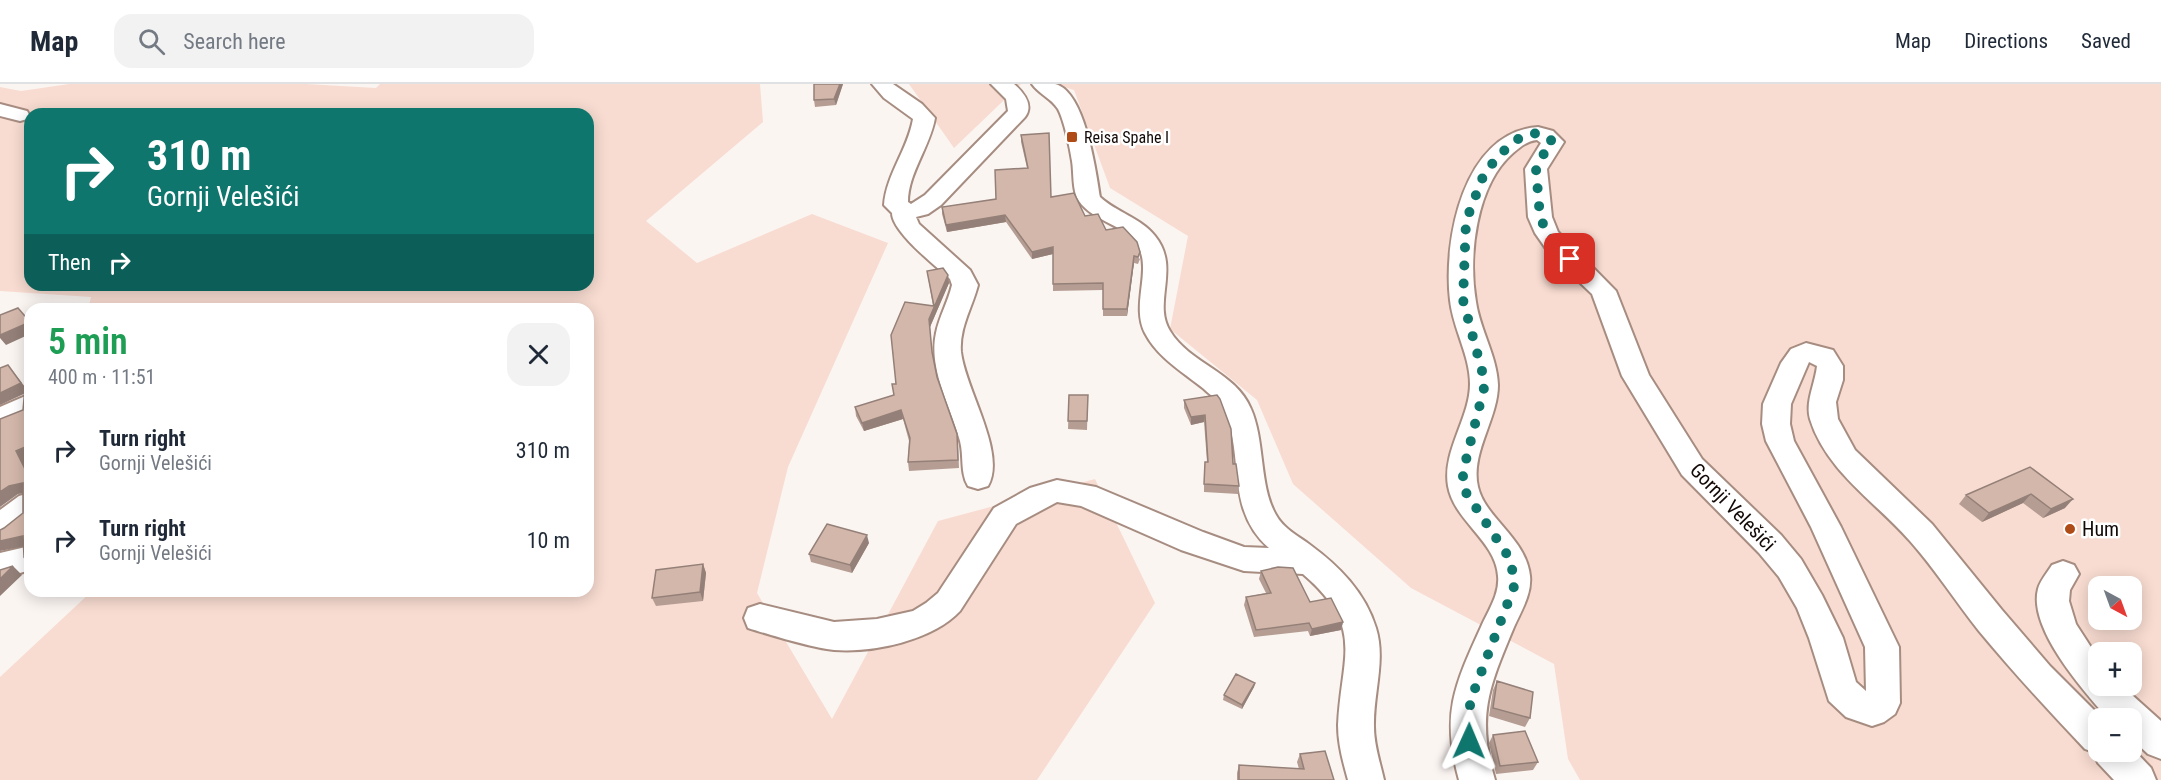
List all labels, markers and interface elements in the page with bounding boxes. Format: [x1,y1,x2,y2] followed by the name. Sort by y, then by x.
[114,14,534,68] search box
[30,25,78,58] text: Map
[135,25,168,58] icon: search
[183,29,286,54] text: Search here
[1895,29,1931,53] text: Map
[1964,29,2048,53] text: Directions
[2081,29,2131,53] text: Saved
[1084,128,1169,147] place label: Reisa Spahe I
[1065,130,1079,144] marker: Reisa Spahe I
[147,131,252,180] text: 310 m
[48,132,126,210] icon: right
[147,181,300,213] text: Gornji Velešići
[1544,233,1595,284] pin
[1553,242,1586,275] icon: arrive
[103,246,136,279] icon: right
[48,250,91,275] text: Then
[48,321,128,363] text: 5 min
[507,323,570,386] button: close
[48,365,155,389] text: 400 m · 11:51
[99,426,186,451] text: Turn right
[48,434,81,467] icon: right
[516,438,570,463] text: 310 m
[99,451,212,475] text: Gornji Velešići
[1685,458,1781,556] street label: Gornji Velešići
[99,516,186,541] text: Turn right
[2082,517,2119,541] place label: Hum
[2063,522,2077,536] marker: Hum
[48,524,81,557] icon: right
[527,528,570,553] text: 10 m
[99,541,212,565] text: Gornji Velešići
[2088,576,2142,630] north arrow
[2088,576,2142,762] map controls
[2088,642,2142,696] button: +
[2088,708,2142,762] button: −
[1437,709,1501,773] position arrow

